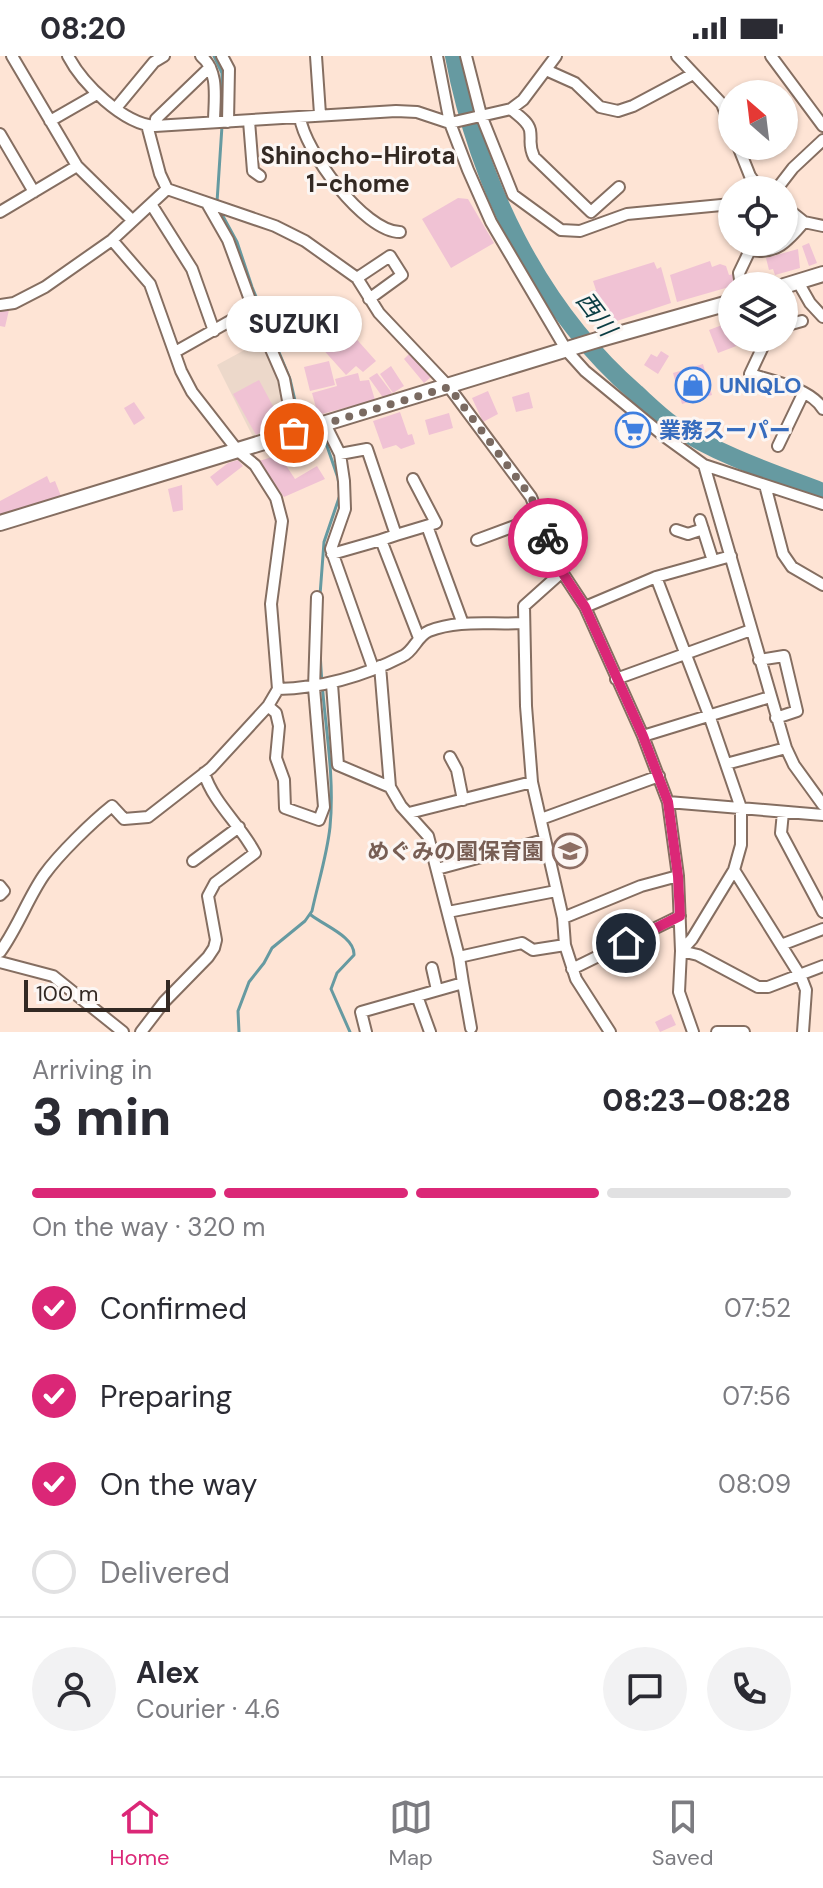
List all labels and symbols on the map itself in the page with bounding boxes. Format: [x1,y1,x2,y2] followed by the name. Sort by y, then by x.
[718,80,798,160] north arrow
[260,140,456,199] district label: Shinocho-Hirota 1-chome
[570,285,625,345] water label: 西川
[226,297,362,353] callout: SUZUKI
[674,366,712,404] shop icon: UNIQLO
[719,371,802,400] place label: UNIQLO
[260,399,328,467] pin
[614,411,652,449] supermarket icon: 業務スーパー
[659,416,791,445] place label: 業務スーパー
[508,498,588,578] courier
[551,832,589,870] school or university icon: めぐみの園保育園
[367,837,544,866] place label: めぐみの園保育園
[592,909,660,977] pin
[24,976,170,1012] scale bar

